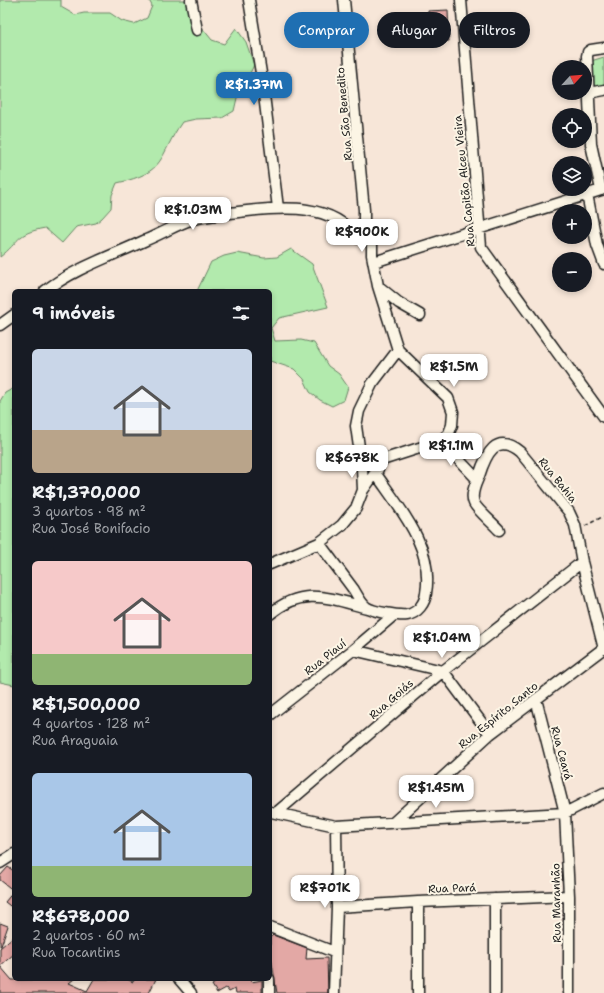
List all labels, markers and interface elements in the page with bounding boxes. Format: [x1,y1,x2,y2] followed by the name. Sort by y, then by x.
[284,12,369,48] chip: Comprar
[377,12,451,48] chip: Alugar
[459,12,530,48] chip: Filtros
[552,60,592,100] north arrow
[552,60,592,292] map controls
[333,66,356,161] street label: Rua São Benedito
[217,72,291,106] pin: R$1.37M
[225,76,283,93] text: R$1.37M
[552,108,592,148] button: locate
[450,114,479,247] street label: Rua Capitão Alceu Vieira
[552,156,592,196] button: layers
[156,197,230,231] pin: R$1.03M
[164,201,222,218] text: R$1.03M
[552,204,592,244] button: +
[329,219,395,253] pin: R$900K
[335,223,389,240] text: R$900K
[552,252,592,292] button: −
[32,302,115,324] text: 9 imóveis
[230,302,252,324] icon: filters
[421,354,487,388] pin: R$1.5M
[430,358,478,375] text: R$1.5M
[106,375,178,447] icon: home
[418,433,484,467] pin: R$1.1M
[428,437,474,454] text: R$1.1M
[319,445,385,479] pin: R$678K
[325,449,379,466] text: R$678K
[535,455,580,506] street label: Rua Bahia
[32,481,141,503] text: R$1,370,000
[32,503,146,520] text: 3 quartos · 98 m²
[32,520,150,537] text: Rua José Bonifacio
[106,587,178,659] icon: home
[405,625,479,659] pin: R$1.04M
[413,629,471,646] text: R$1.04M
[301,636,349,679] street label: Rua Piauí
[366,676,417,723] street label: Rua Goiás
[455,678,542,752] street label: Rua Espírito Santo
[32,693,140,715] text: R$1,500,000
[32,715,150,732] text: 4 quartos · 128 m²
[547,725,576,782] street label: Rua Ceará
[32,732,118,749] text: Rua Araguaia
[399,775,473,809] pin: R$1.45M
[408,779,464,796] text: R$1.45M
[106,799,178,871] icon: home
[548,863,565,943] street label: Rua Maranhão
[292,875,358,909] pin: R$701K
[300,879,350,896] text: R$701K
[428,880,476,897] street label: Rua Pará
[32,905,130,927] text: R$678,000
[32,927,146,944] text: 2 quartos · 60 m²
[32,944,120,961] text: Rua Tocantins

